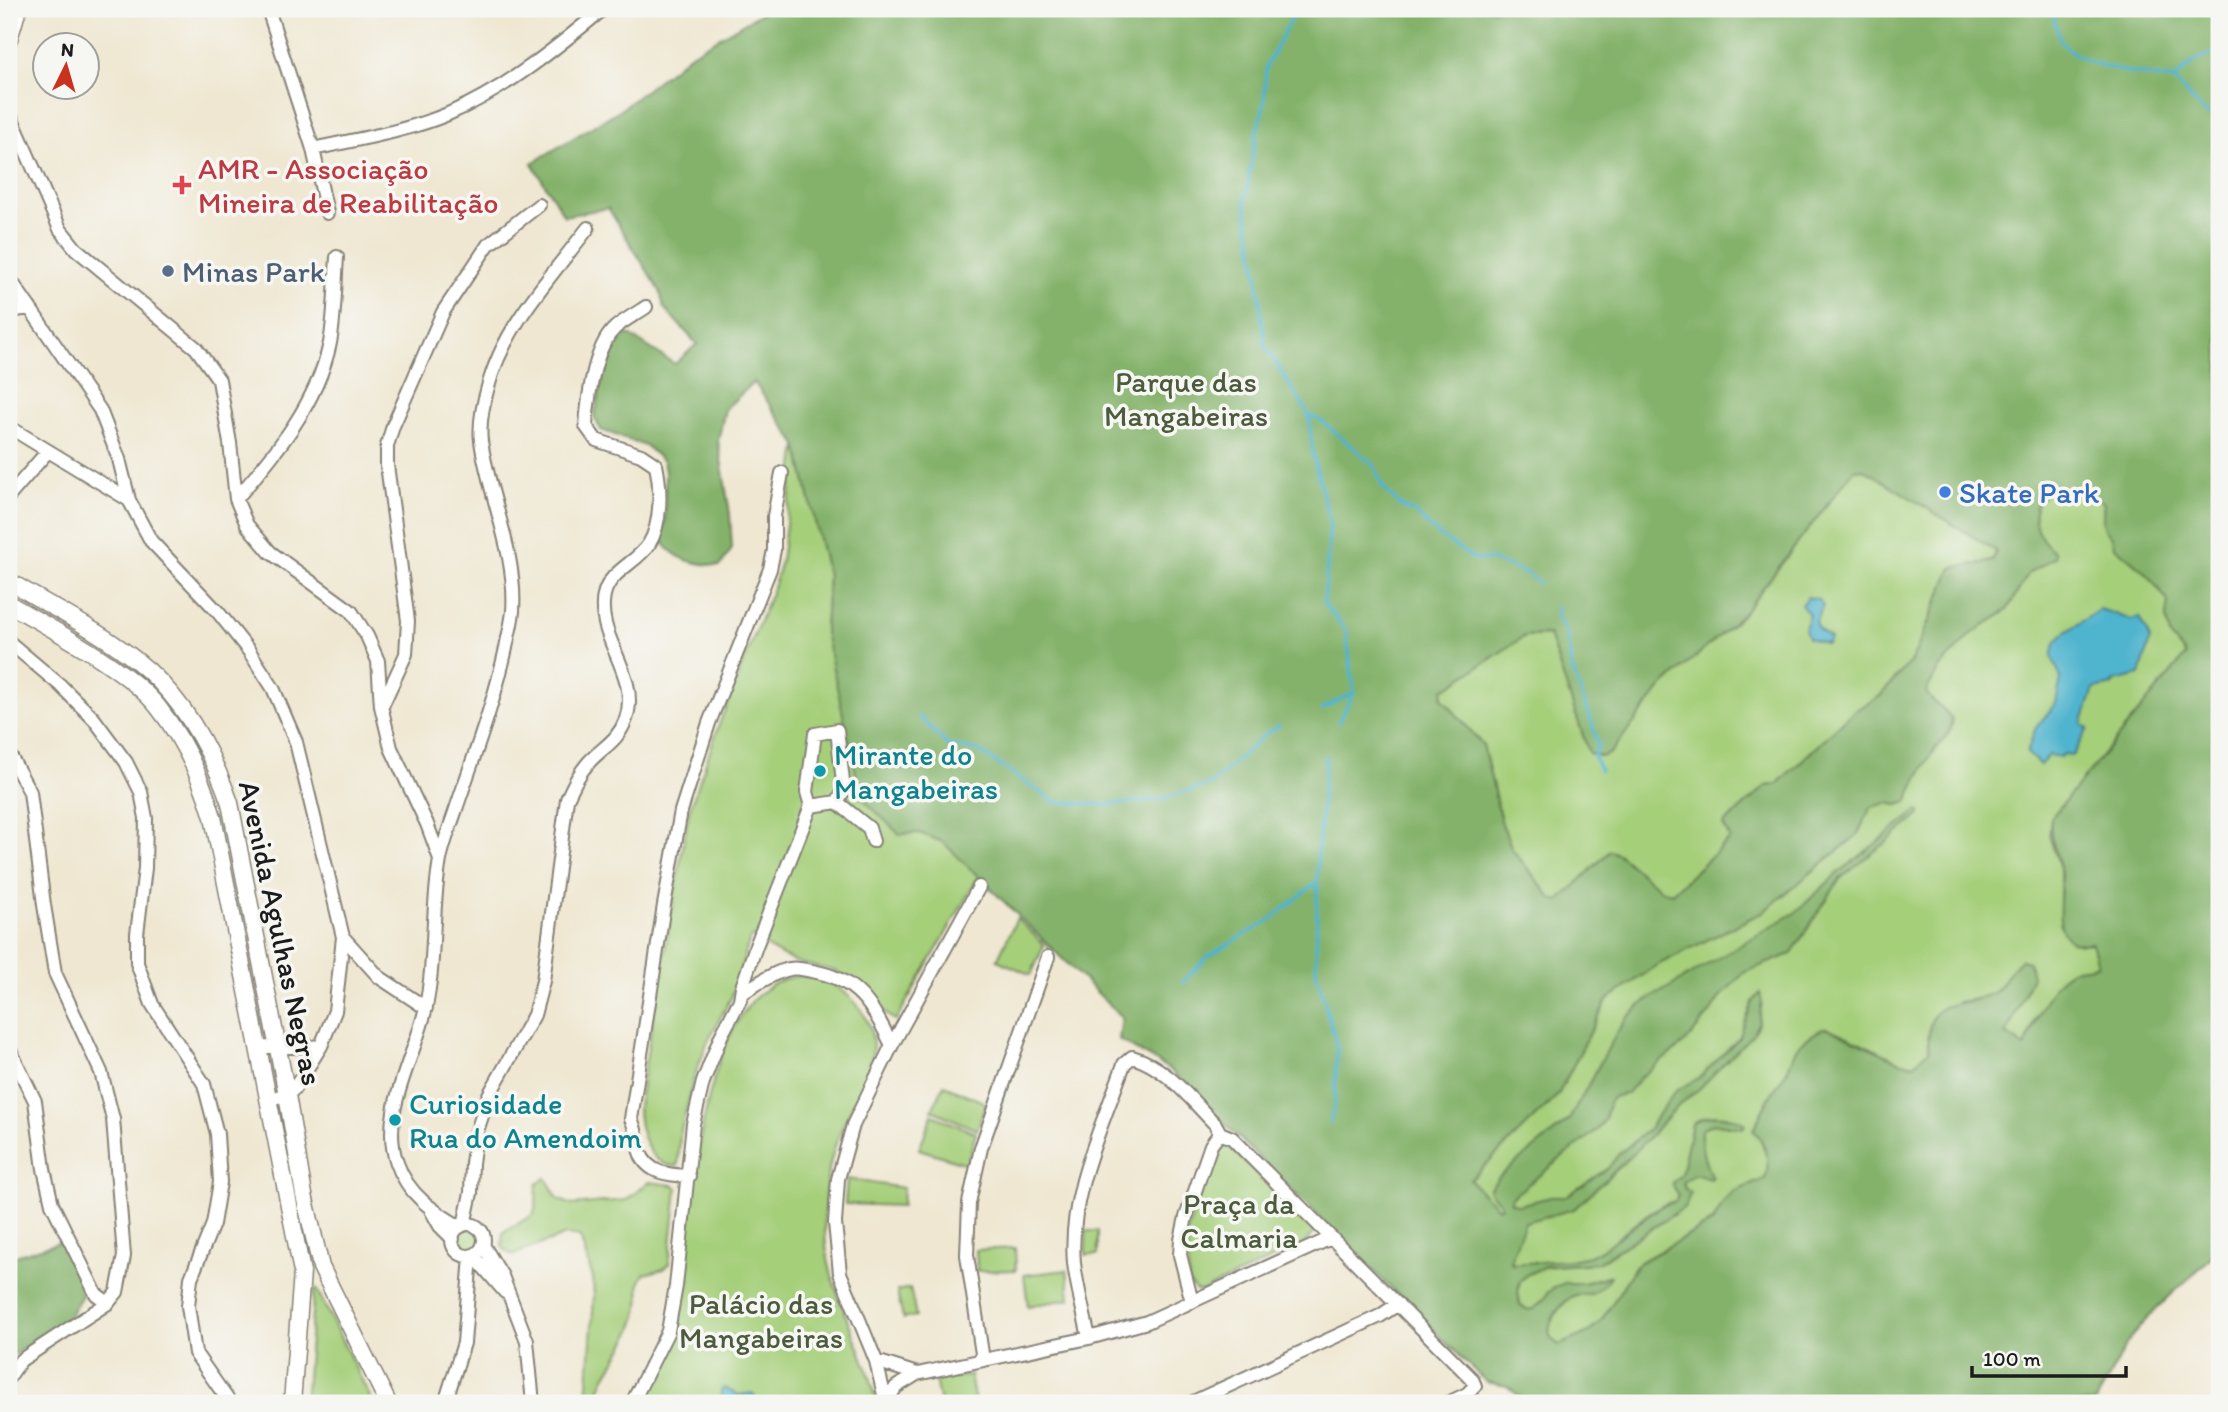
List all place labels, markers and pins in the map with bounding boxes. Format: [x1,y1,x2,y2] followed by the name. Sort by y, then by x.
[198,150,499,221] place label: AMR - Associação Mineira de Reabilitação
[172,175,192,195] marker: AMR - Associação Mineira de Reabilitação
[182,253,326,290] place label: Minas Park
[160,263,176,279] marker: Minas Park
[1959,474,2100,511] place label: Skate Park
[1937,484,1953,500] marker: Skate Park
[834,736,998,807] place label: Mirante do Mangabeiras
[812,763,828,779] marker: Mirante do Mangabeiras
[409,1085,642,1156] place label: Curiosidade Rua do Amendoim
[387,1112,403,1128] marker: Curiosidade Rua do Amendoim

